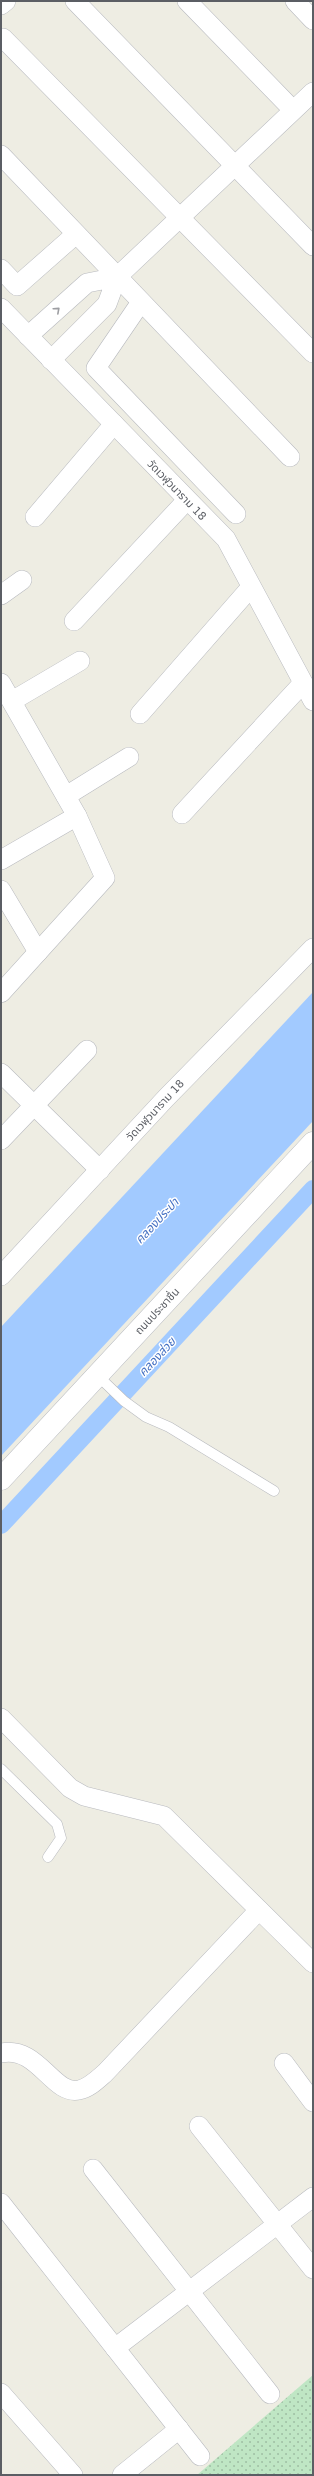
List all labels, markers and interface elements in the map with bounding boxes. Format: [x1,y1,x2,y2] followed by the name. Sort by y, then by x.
[53,308,60,315] one-way arrow
[145,457,209,523] street label: วัดเวฬุวนาราม 18
[124,1077,187,1144] street label: วัดเวฬุวนาราม 18
[132,1195,182,1247] water label: คลองประปา
[131,1284,182,1337] street label: ถนนประชาชื่น
[136,1334,179,1379] water label: คลองส่วย

